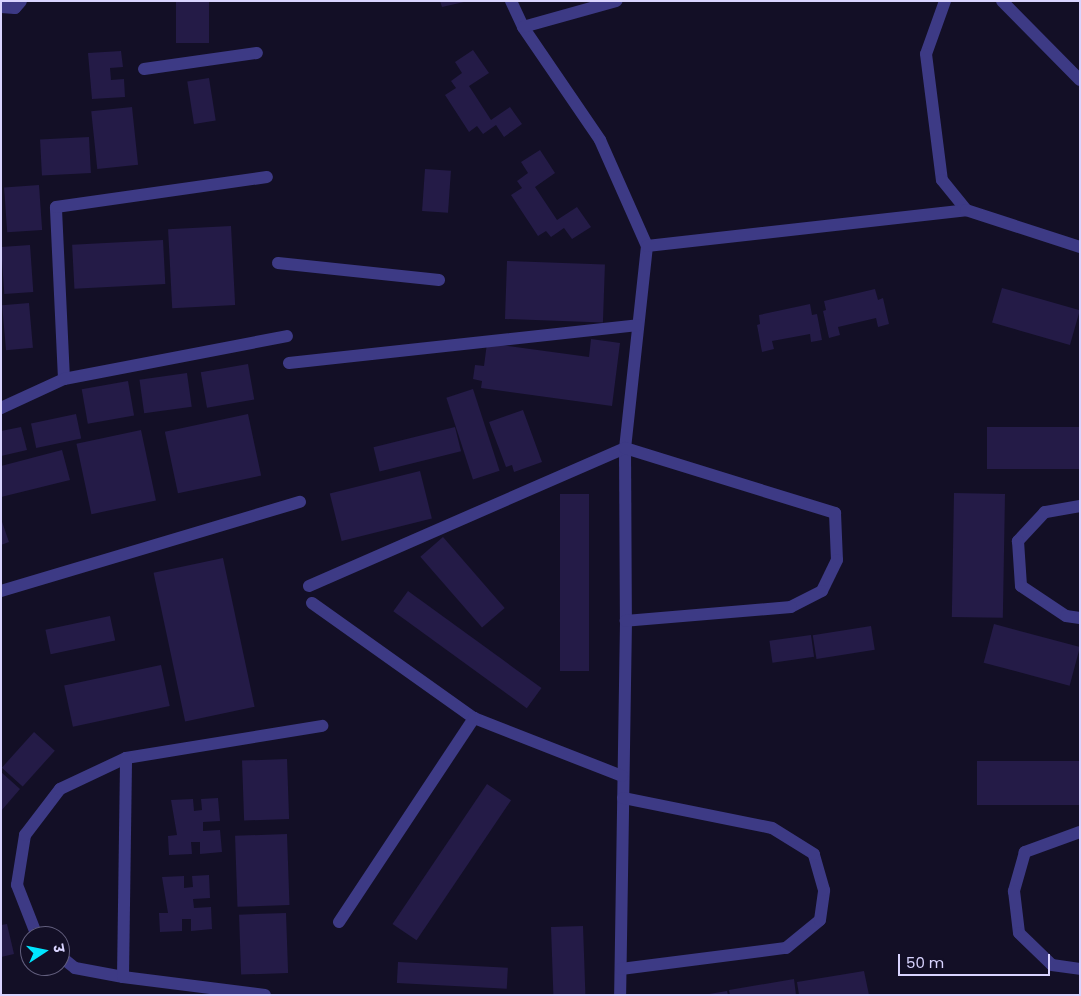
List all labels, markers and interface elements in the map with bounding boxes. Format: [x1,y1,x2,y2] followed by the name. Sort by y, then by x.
[20,926,70,976] north arrow
[48,943,69,954] text: उ
[901,944,1054,976] scale bar
[906,952,944,973] text: 50 m

